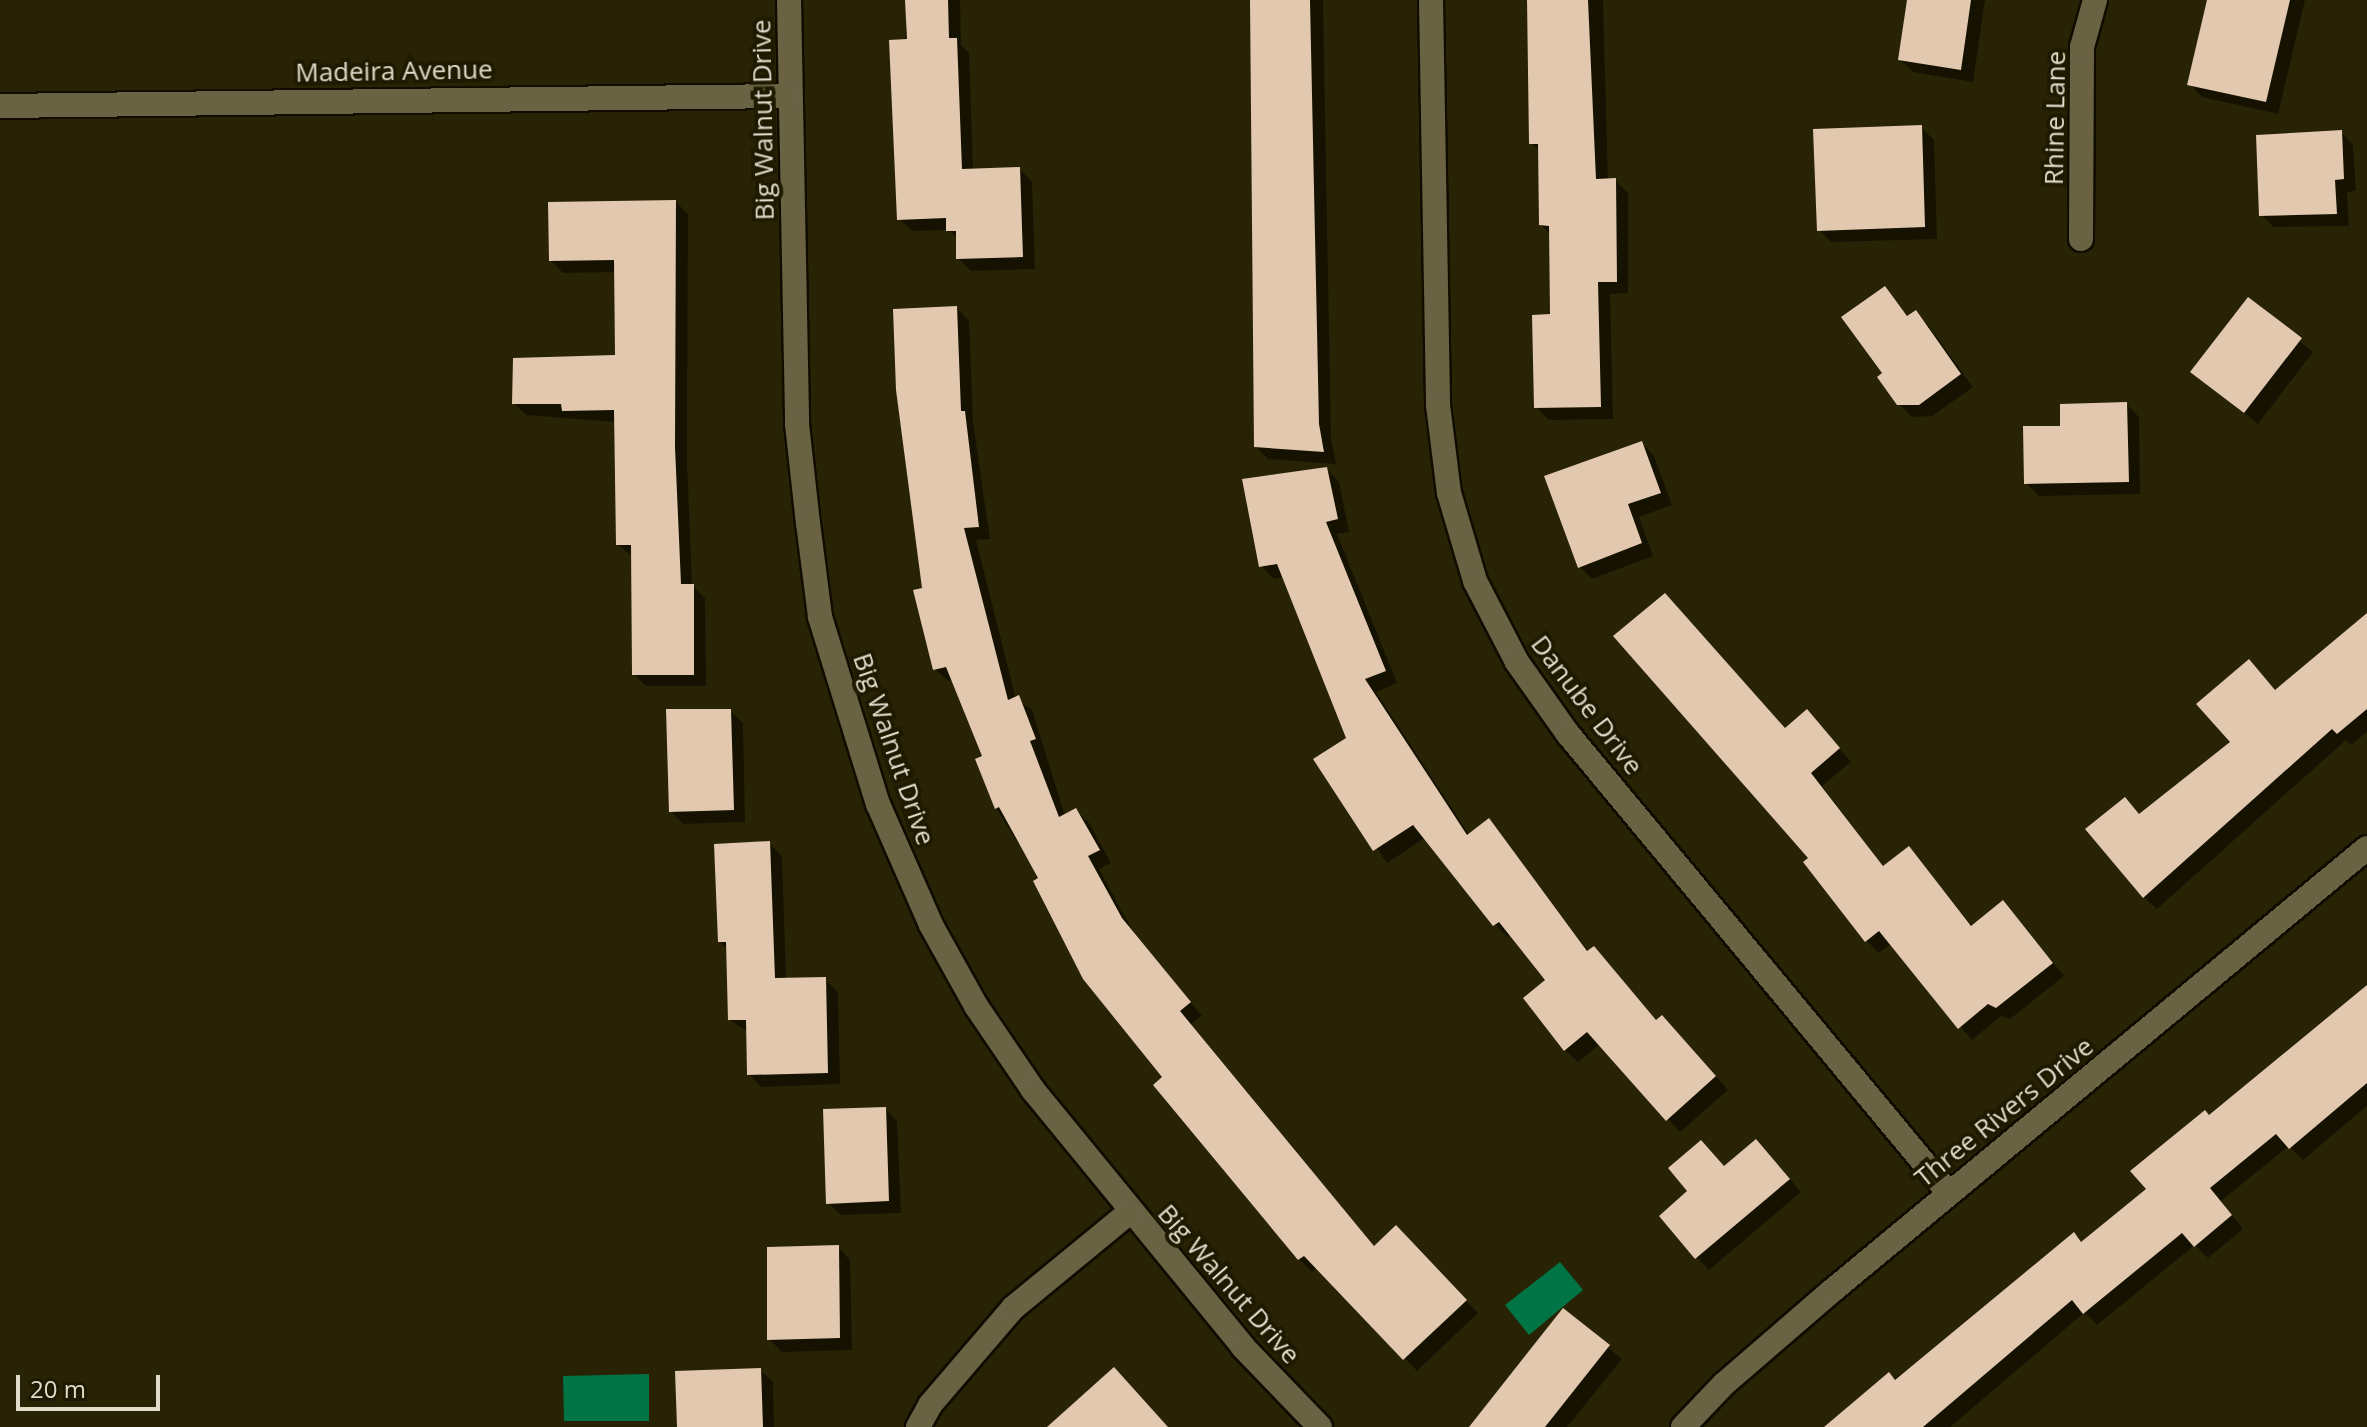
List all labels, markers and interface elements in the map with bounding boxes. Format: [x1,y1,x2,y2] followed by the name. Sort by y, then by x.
[746,19,780,221] street label: Big Walnut Drive
[2038,51,2072,185] street label: Rhine Lane
[295,54,493,88] street label: Madeira Avenue
[1525,629,1649,781] street label: Danube Drive
[847,649,941,849] street label: Big Walnut Drive
[1909,1031,2099,1193] street label: Three Rivers Drive
[1151,1198,1307,1370] street label: Big Walnut Drive
[20,1359,164,1409] scale bar
[30,1372,86,1405] text: 20 m

